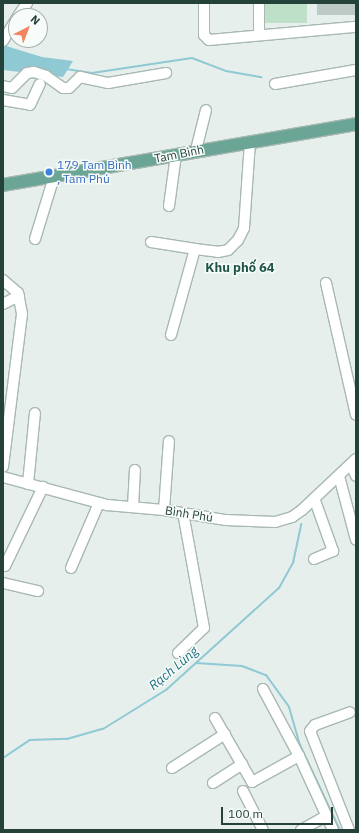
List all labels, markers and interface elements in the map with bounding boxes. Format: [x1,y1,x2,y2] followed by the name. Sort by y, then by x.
[8,8,48,48] north arrow
[28,12,43,28] text: N
[153,142,205,166] street label: Tam Bình
[57,158,132,186] place label: 179 Tam Bình , Tam Phú
[44,167,54,177] marker: 179 Tam Bình , Tam Phú
[205,260,275,276] district label: Khu phố 64
[164,503,214,525] street label: Bình Phú
[146,644,202,694] water label: Rạch Lùng
[223,799,335,825] scale bar
[228,806,263,821] text: 100 m

